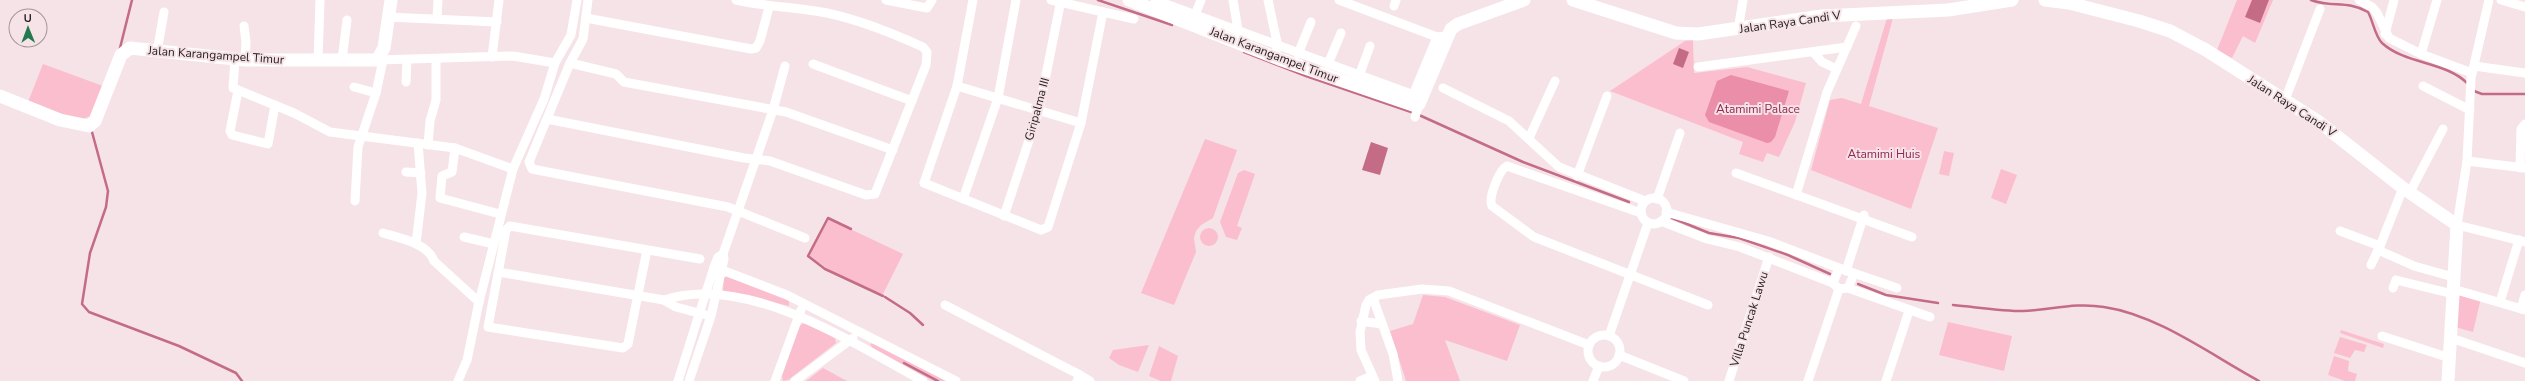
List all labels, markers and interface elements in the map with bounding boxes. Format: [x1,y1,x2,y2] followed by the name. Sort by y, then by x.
[1737,7,1842,37] street label: Jalan Raya Candi V
[8,8,48,48] north arrow
[24,11,32,26] text: U
[1207,23,1341,87] street label: Jalan Karangampel Timur
[146,42,285,68] street label: Jalan Karangampel Timur
[2244,71,2340,141] street label: Jalan Raya Candi V
[1021,76,1053,142] street label: Giripalma III
[1716,101,1800,117] park label: Atamimi Palace
[1848,146,1921,162] park label: Atamimi Huis
[1726,269,1772,370] street label: Villa Puncak Lawu

